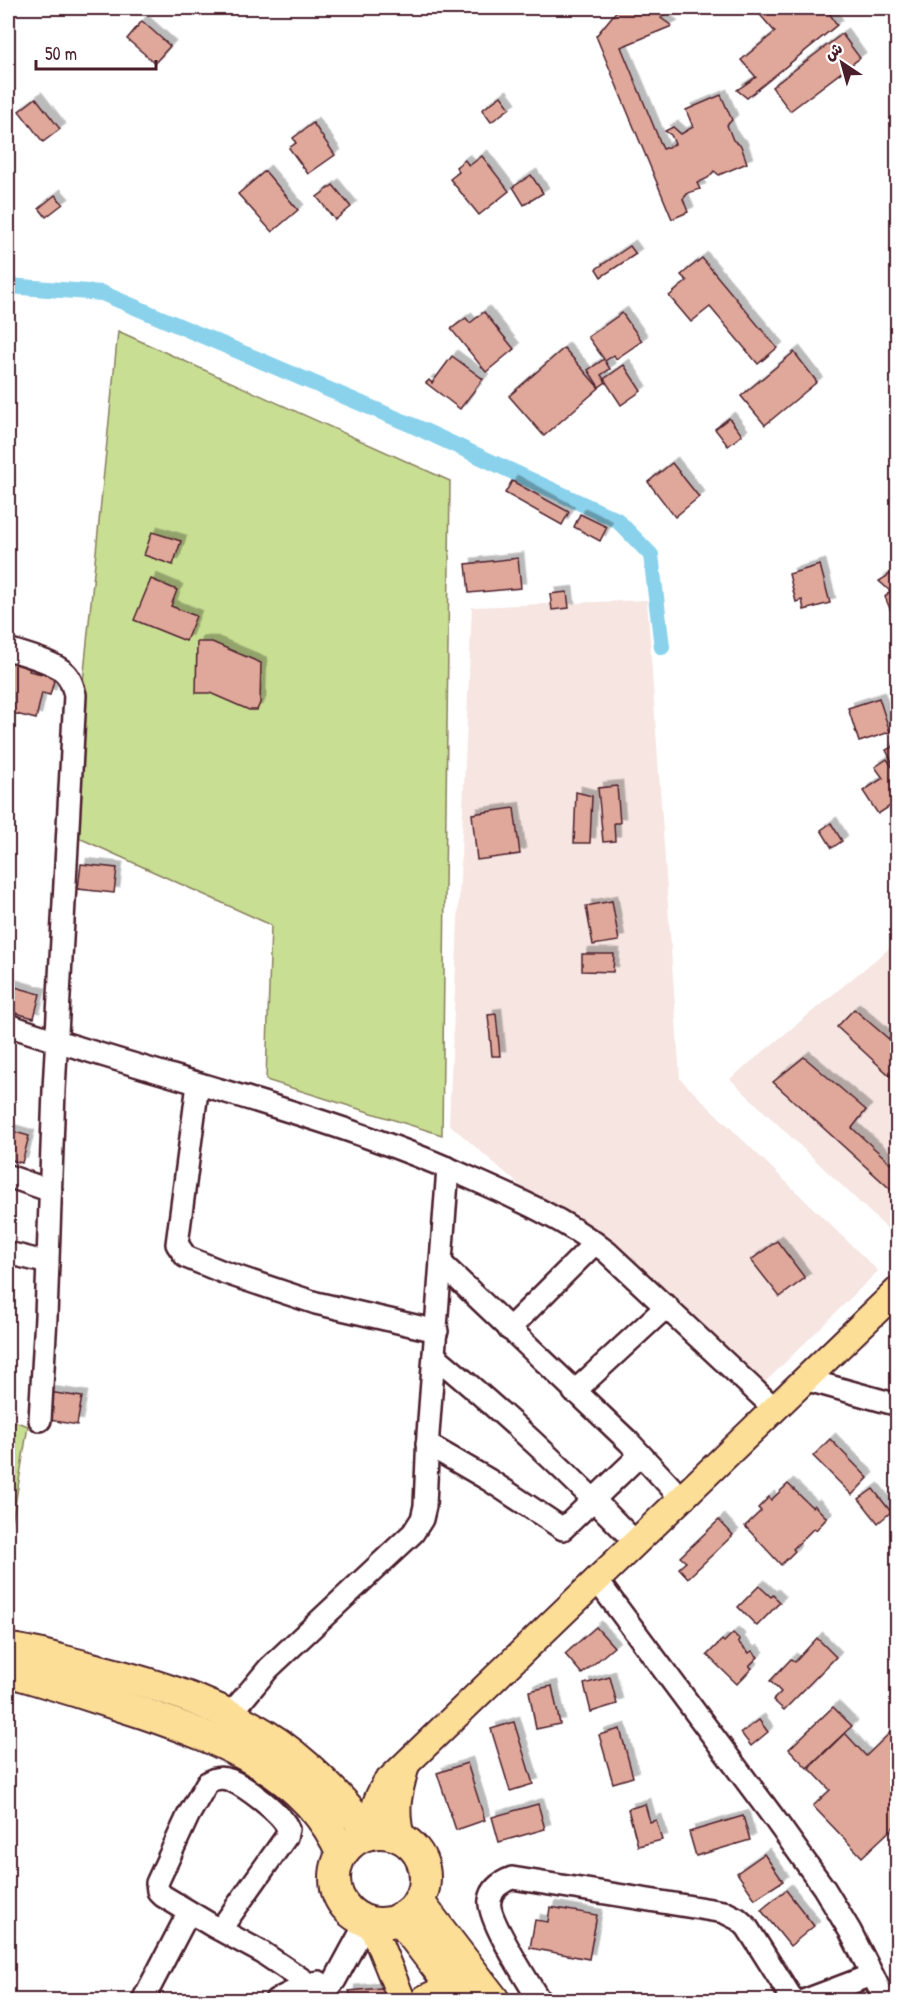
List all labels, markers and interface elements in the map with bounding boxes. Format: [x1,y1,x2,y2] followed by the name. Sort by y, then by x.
[36,33,156,71] scale bar
[812,33,872,93] north arrow
[820,37,847,65] text: ش
[45,41,77,66] text: 50 m

